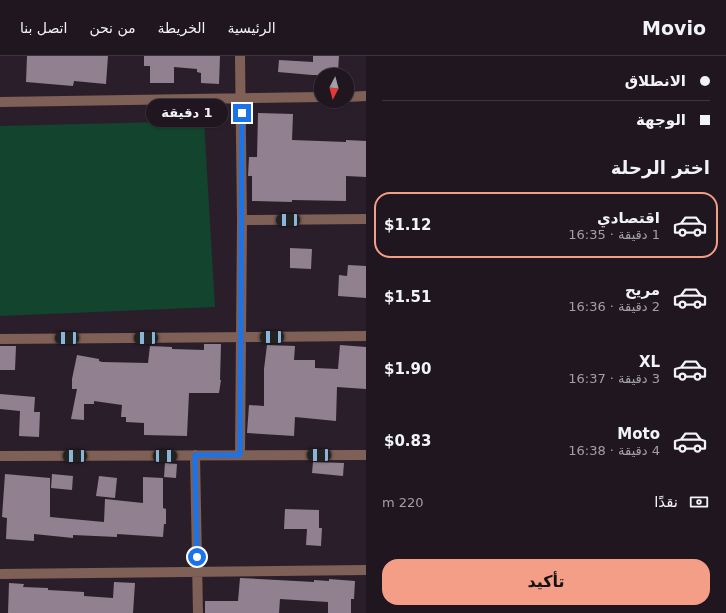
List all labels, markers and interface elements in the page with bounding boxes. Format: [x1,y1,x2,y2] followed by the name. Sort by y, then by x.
[642,17,706,39] text: Movio
[20,20,67,36] text: اتصل بنا
[89,20,136,36] text: من نحن
[158,20,205,36] text: الخريطة
[227,20,276,36] text: الرئيسية
[314,68,354,108] north arrow
[314,68,354,108] map controls
[625,72,686,90] text: الانطلاق
[146,99,228,127] callout: 1 دقيقة
[233,104,251,122] route end
[161,105,213,120] text: 1 دقيقة
[636,111,686,129] text: الوجهة
[611,157,710,178] text: اختر الرحلة
[672,207,708,243] icon: car
[597,209,660,227] text: اقتصادي
[276,214,300,226] car
[384,216,431,234] text: $1.12
[568,227,660,242] text: 1 دقيقة · 16:35
[672,279,708,315] icon: car
[625,281,660,299] text: مريح
[384,288,431,306] text: $1.51
[568,299,660,314] text: 2 دقيقة · 16:36
[260,331,284,343] car
[55,332,79,344] car
[134,332,158,344] car
[672,351,708,387] icon: car
[639,353,660,371] text: XL
[384,360,431,378] text: $1.90
[568,371,660,386] text: 3 دقيقة · 16:37
[672,423,708,459] icon: car
[617,425,660,443] text: Moto
[384,432,431,450] text: $0.83
[568,443,660,458] text: 4 دقيقة · 16:38
[307,449,331,461] car
[63,450,87,462] car
[153,450,177,462] car
[688,491,710,513] icon: cash
[654,493,678,511] text: نقدًا
[382,495,424,510] text: 220 m
[188,548,206,566] route start
[382,559,710,605] button: تأكيد

